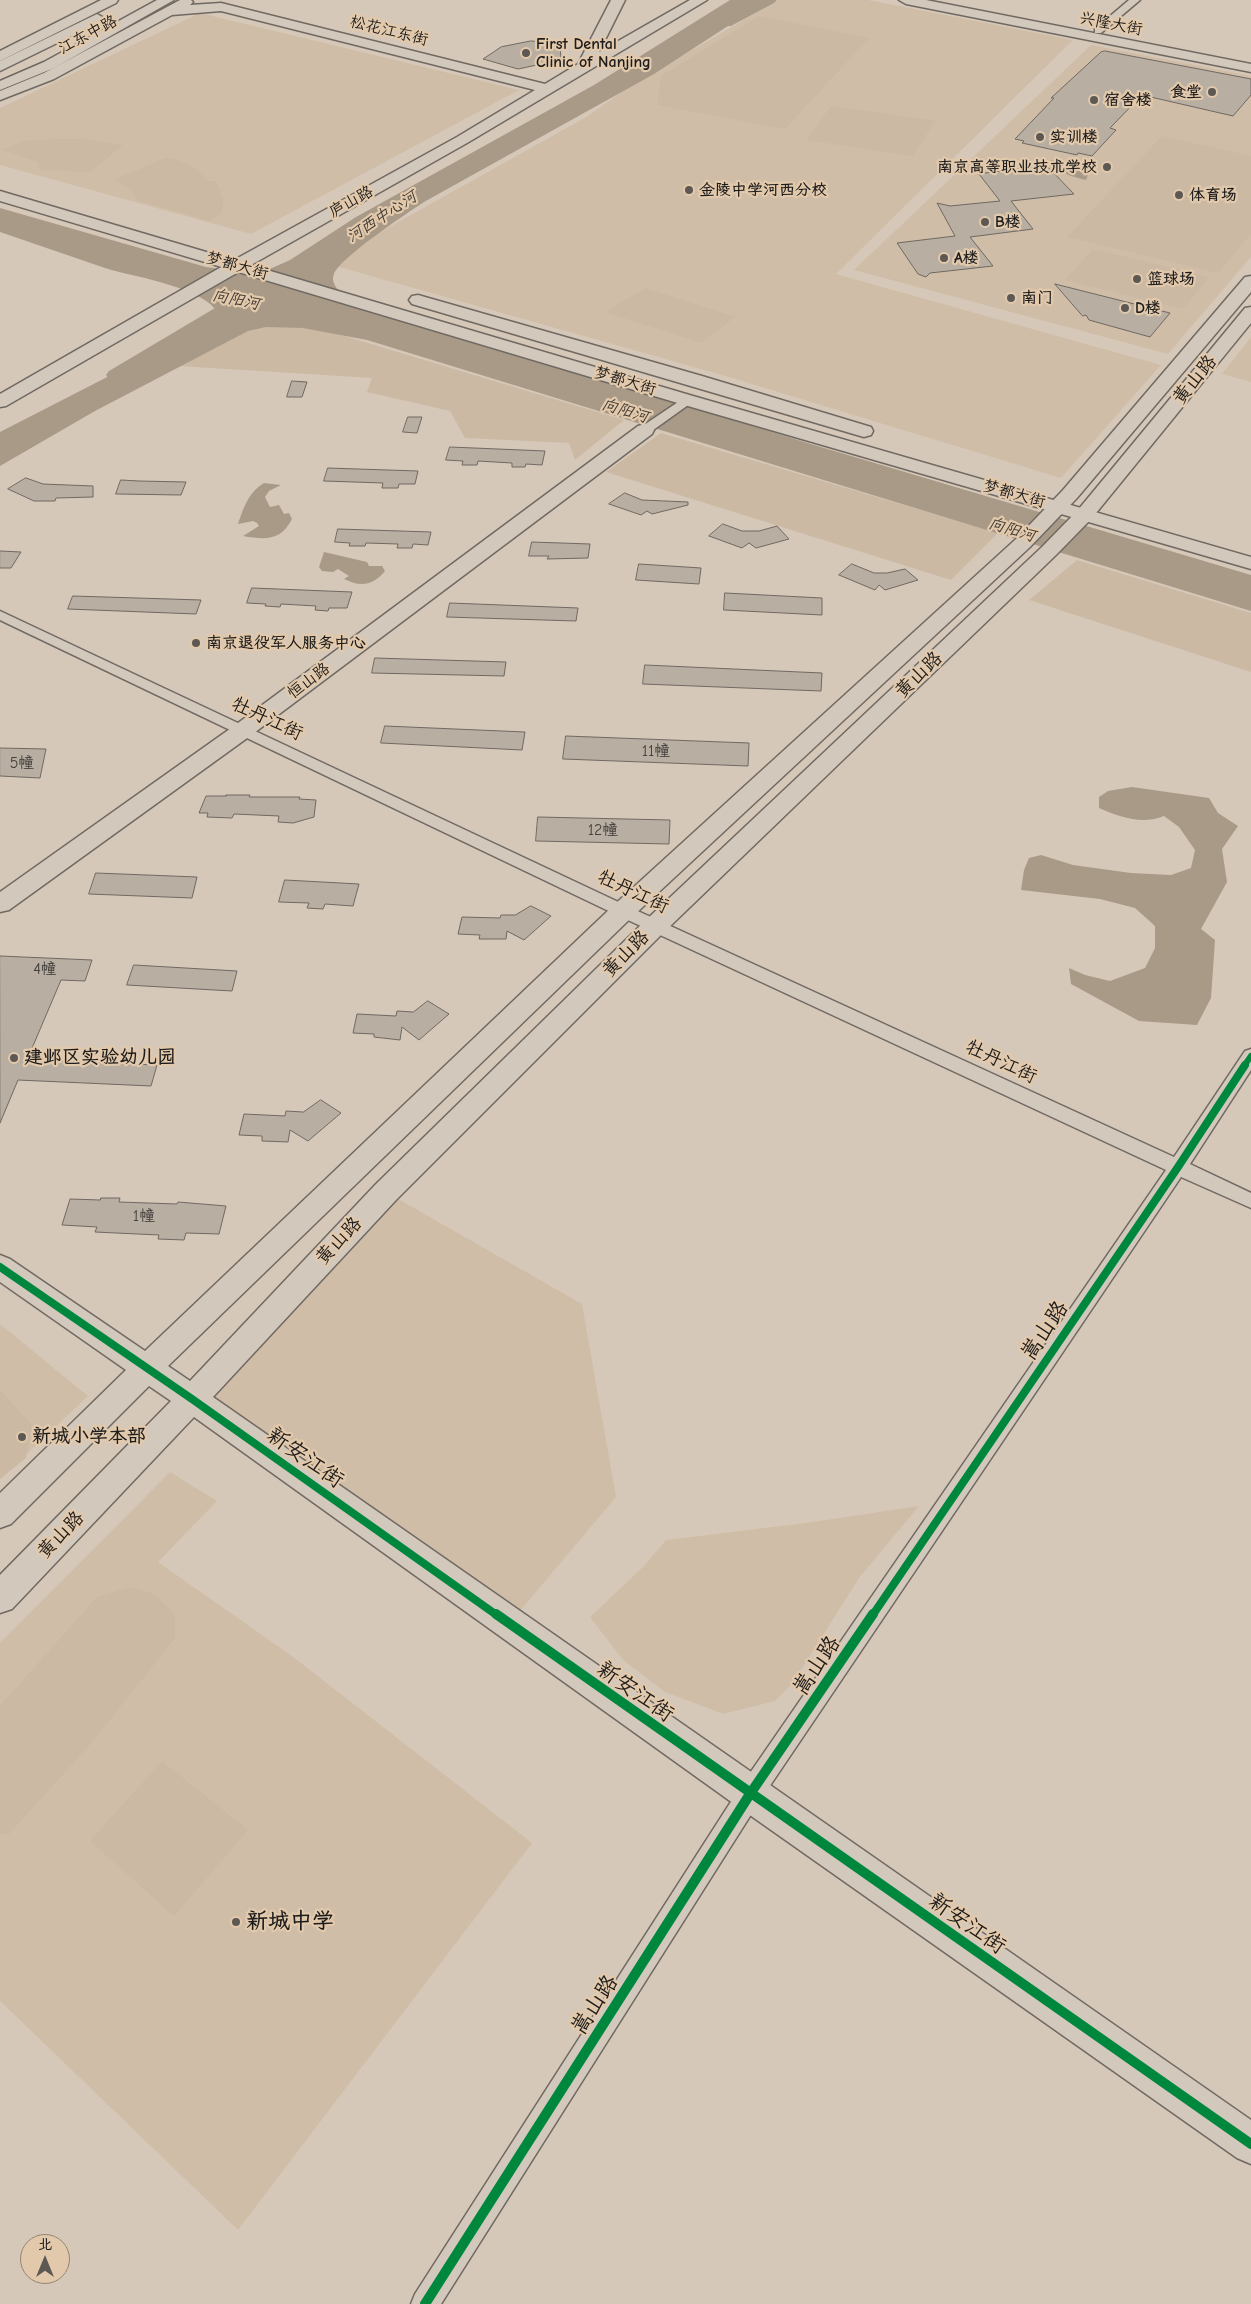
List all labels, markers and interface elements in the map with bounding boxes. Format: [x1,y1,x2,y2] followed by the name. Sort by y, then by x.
[1078,8,1144,40] street label: 兴隆大街
[55,12,121,58] street label: 江东中路
[348,12,430,50] street label: 松花江东街
[536,34,651,72] place label: First Dental Clinic of Nanjing
[520,47,532,59] marker: First Dental Clinic of Nanjing
[1170,82,1202,102] place label: 食堂
[1206,86,1218,98] marker: 食堂
[1104,90,1152,110] place label: 宿舍楼
[1088,94,1100,106] marker: 宿舍楼
[1050,127,1098,147] place label: 实训楼
[1034,131,1046,143] marker: 实训楼
[937,157,1097,177] place label: 南京高等职业技术学校
[1101,161,1113,173] marker: 南京高等职业技术学校
[699,180,827,200] place label: 金陵中学河西分校
[325,182,377,222] street label: 庐山路
[683,184,695,196] marker: 金陵中学河西分校
[1189,185,1237,205] place label: 体育场
[343,187,421,247] water label: 河西中心河
[1173,189,1185,201] marker: 体育场
[995,212,1021,232] place label: B楼
[979,216,991,228] marker: B楼
[204,248,270,284] street label: 梦都大街
[954,248,979,268] place label: A楼
[938,252,950,264] marker: A楼
[1147,269,1195,289] place label: 篮球场
[1131,273,1143,285] marker: 篮球场
[211,286,261,314] water label: 向阳河
[1021,288,1053,308] place label: 南门
[1005,292,1017,304] marker: 南门
[1135,298,1161,318] place label: D楼
[1119,302,1131,314] marker: D楼
[1168,351,1222,409] street label: 黄山路
[592,362,658,400] street label: 梦都大街
[599,395,651,427] water label: 向阳河
[981,476,1047,512] street label: 梦都大街
[986,514,1038,546] water label: 向阳河
[206,633,366,653] place label: 南京退役军人服务中心
[190,637,202,649] marker: 南京退役军人服务中心
[891,647,947,703] street label: 黄山路
[284,659,334,703] street label: 恒山路
[228,693,306,745] street label: 牡丹江街
[642,741,670,761] house number: 11幢
[10,753,34,773] house number: 5幢
[588,820,618,840] house number: 12幢
[594,866,672,918] street label: 牡丹江街
[598,926,654,982] street label: 黄山路
[33,959,57,979] house number: 4幢
[962,1036,1040,1088] street label: 牡丹江街
[24,1047,176,1069] place label: 建邺区实验幼儿园
[8,1052,20,1064] marker: 建邺区实验幼儿园
[133,1206,155,1226] house number: 1幢
[311,1212,367,1270] street label: 黄山路
[1016,1296,1074,1366] street label: 嵩山路
[261,1422,349,1494] street label: 新安江街
[32,1426,146,1448] place label: 新城小学本部
[16,1431,28,1443] marker: 新城小学本部
[33,1507,89,1563] street label: 黄山路
[788,1631,846,1701] street label: 嵩山路
[591,1656,679,1728] street label: 新安江街
[923,1888,1011,1960] street label: 新安江街
[246,1909,334,1935] place label: 新城中学
[230,1916,242,1928] marker: 新城中学
[566,1970,624,2040] street label: 嵩山路
[20,2234,70,2284] north arrow
[38,2236,52,2253] text: 北

